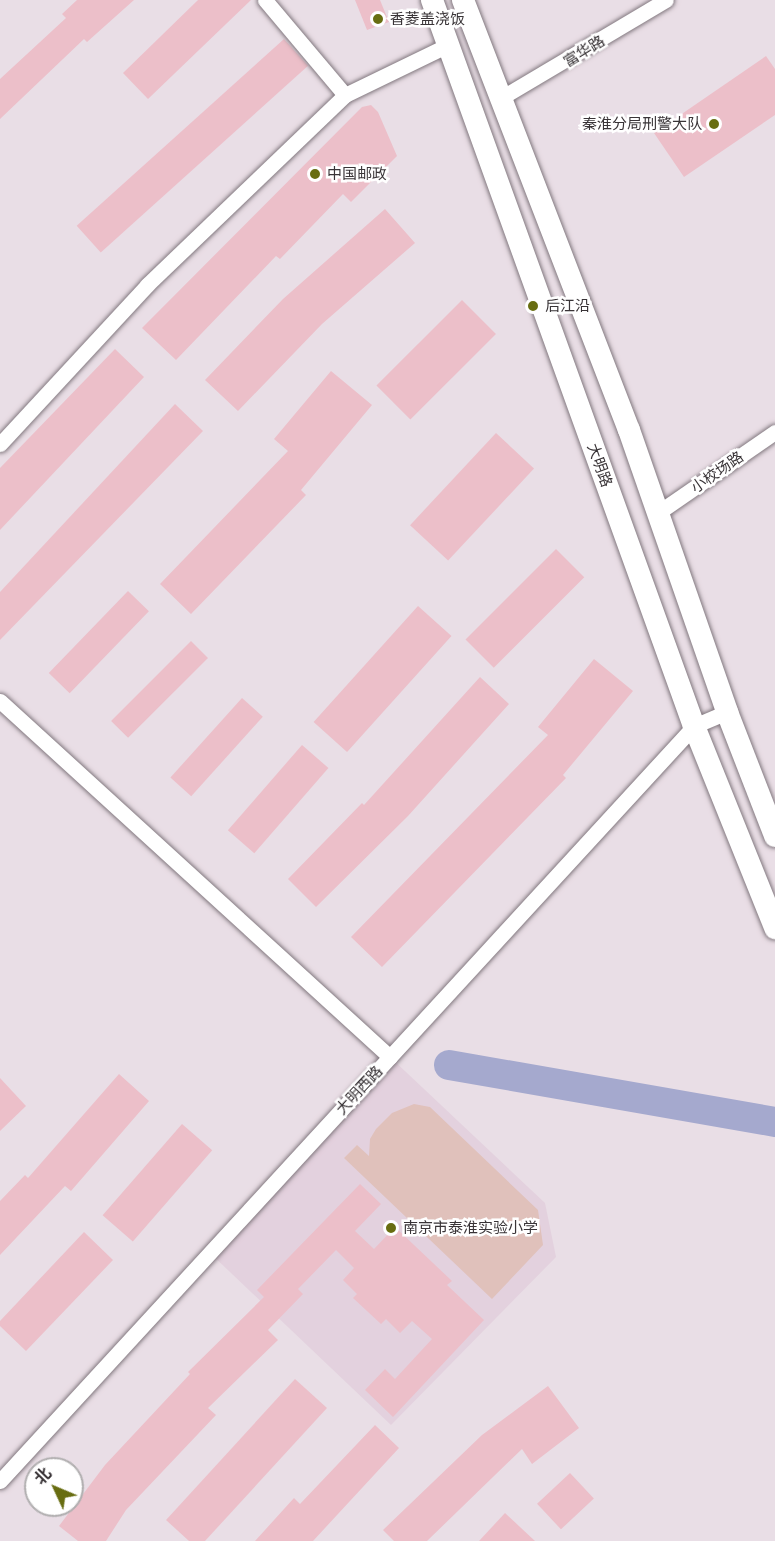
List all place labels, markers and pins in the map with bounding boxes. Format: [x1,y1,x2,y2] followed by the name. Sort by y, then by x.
[390,10,465,28] place label: 香菱盖浇饭
[371,12,385,26] marker: 香菱盖浇饭
[582,115,702,133] place label: 秦淮分局刑警大队
[707,117,721,131] marker: 秦淮分局刑警大队
[327,165,387,183] place label: 中国邮政
[308,167,322,181] marker: 中国邮政
[545,297,590,315] place label: 后江沿
[526,299,540,313] marker: 后江沿
[403,1219,538,1237] place label: 南京市泰淮实验小学
[384,1221,398,1235] marker: 南京市泰淮实验小学

